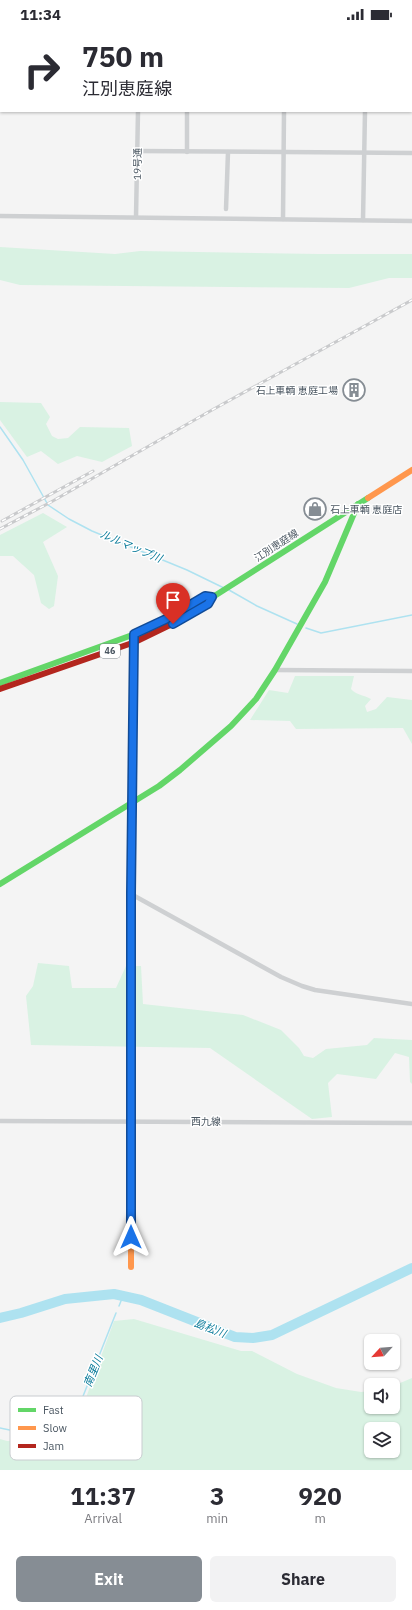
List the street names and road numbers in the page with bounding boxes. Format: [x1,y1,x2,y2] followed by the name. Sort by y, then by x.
[131,148,144,180] street label: 19号通
[252,526,301,564] street label: 江別恵庭線
[100,644,120,658] road number: 46
[191,1115,221,1128] street label: 西九線

